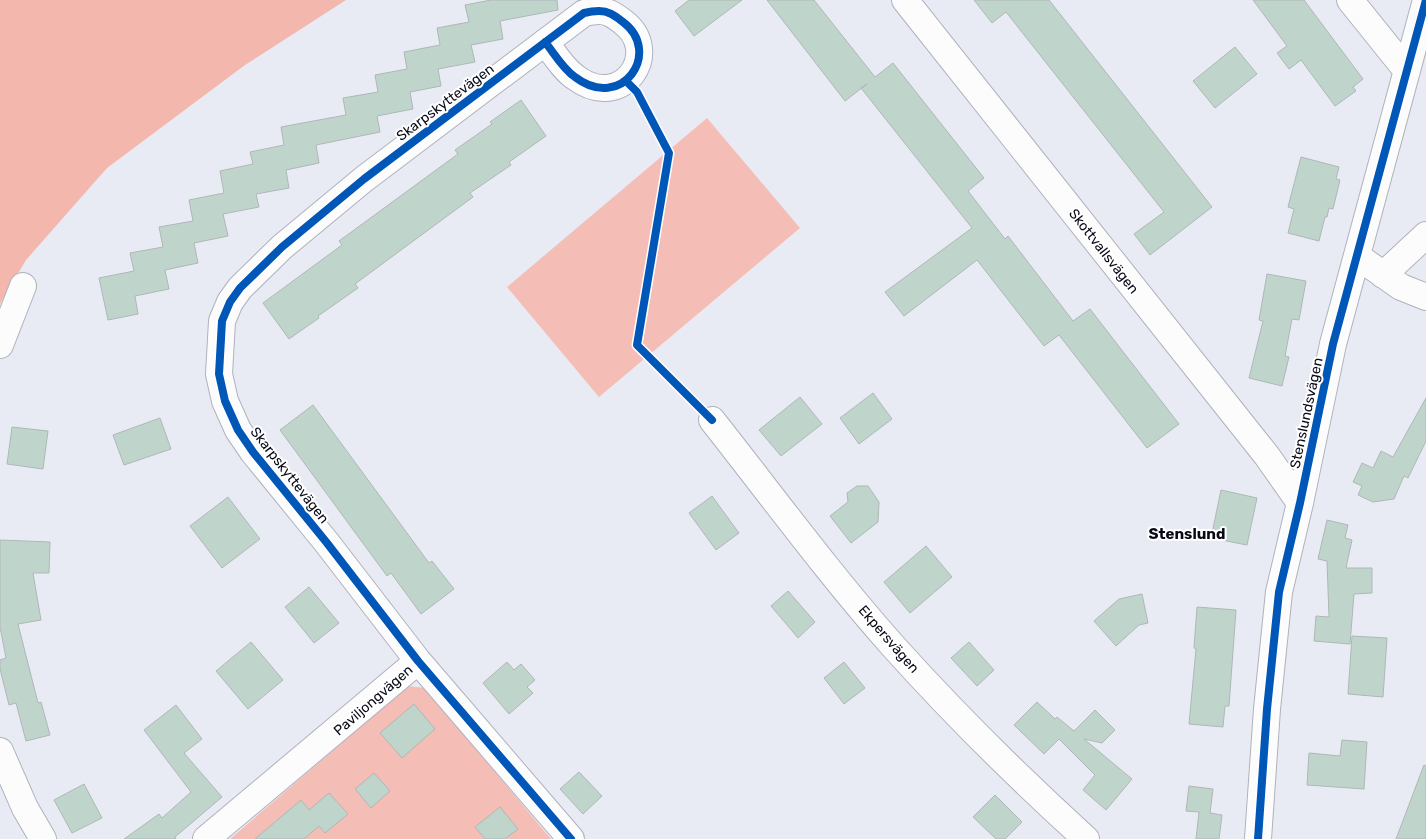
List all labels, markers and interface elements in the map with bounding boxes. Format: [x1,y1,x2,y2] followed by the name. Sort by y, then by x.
[393,60,497,145] street label: Skarpskyttevägen
[1065,205,1142,297] street label: Skottvallsvägen
[1286,356,1327,470] street label: Stenslundsvägen
[247,424,333,527] street label: Skarpskyttevägen
[1149,525,1225,543] district label: Stenslund
[855,602,923,677] street label: Ekpersvägen
[330,661,416,739] street label: Paviljongvägen

